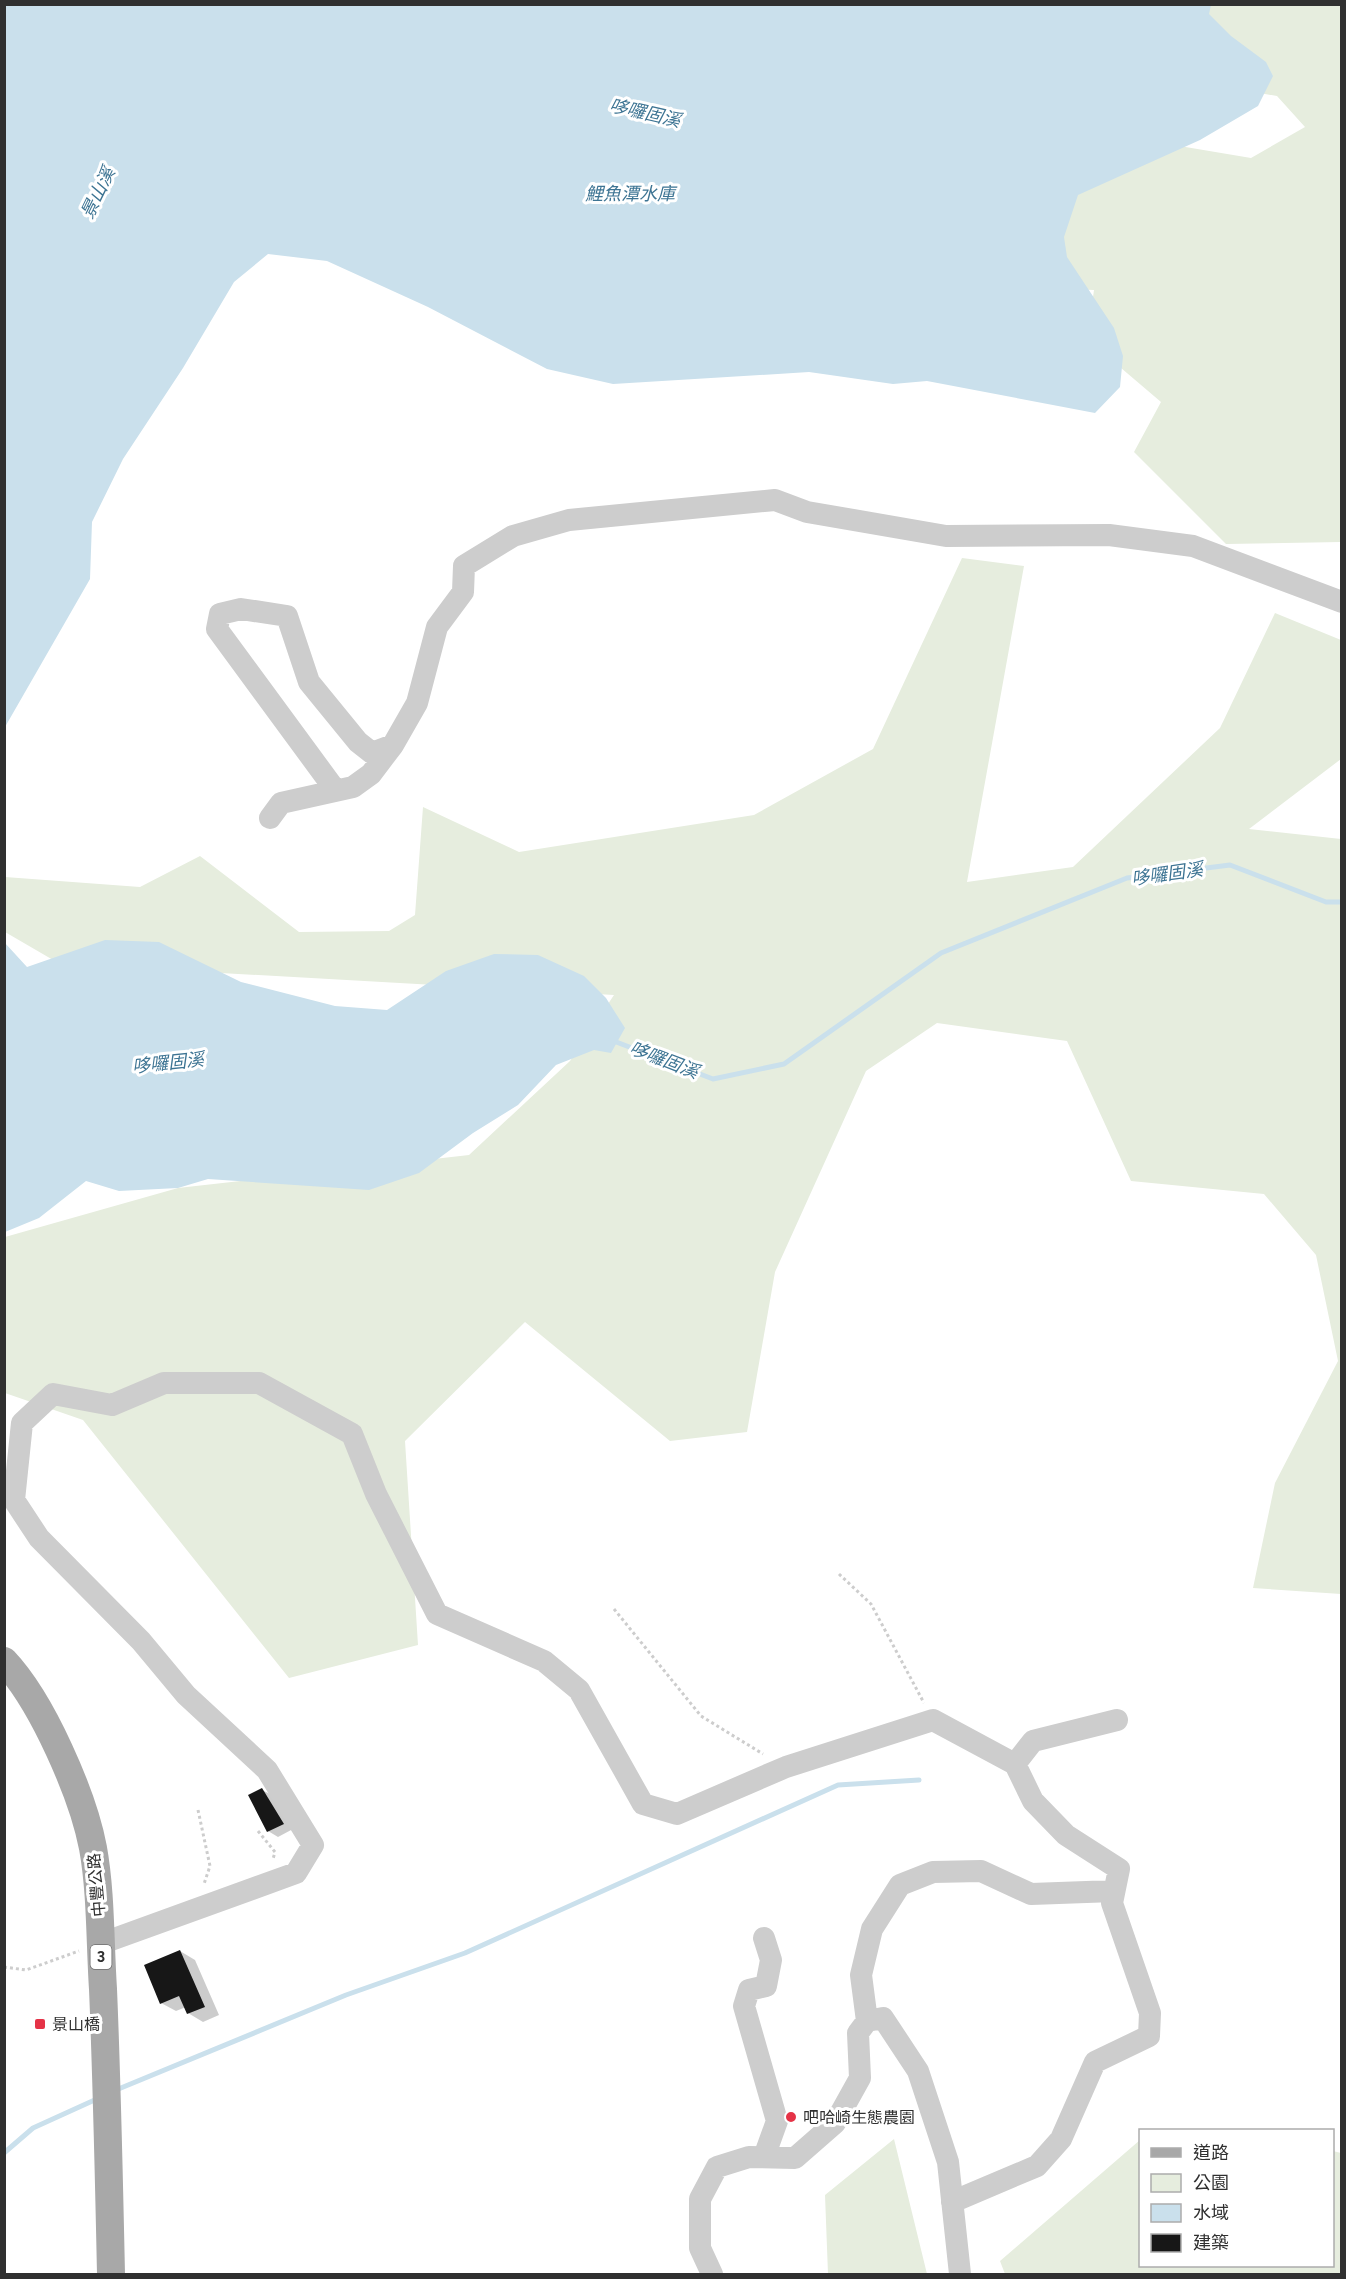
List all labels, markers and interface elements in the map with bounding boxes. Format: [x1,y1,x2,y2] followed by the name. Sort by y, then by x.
[607,94,685,132] water label: 哆囉固溪
[76,161,121,222] water label: 景山溪
[585,183,678,205] water label: 鯉魚潭水庫
[1130,858,1207,890] water label: 哆囉固溪
[626,1037,704,1084] water label: 哆囉固溪
[131,1048,208,1078] water label: 哆囉固溪
[84,1852,109,1918] street label: 中豐公路
[90,1945,112,1969] road number: 3
[52,2015,100,2034] place label: 景山橋
[33,2017,47,2031] marker: 景山橋
[803,2108,915,2127] place label: 吧哈崎生態農園
[784,2110,798,2124] marker: 吧哈崎生態農園
[1139,2129,1334,2267] legend
[1193,2142,1229,2164] text: 道路
[1193,2172,1229,2194] text: 公園
[1193,2202,1229,2224] text: 水域
[1193,2232,1229,2254] text: 建築

